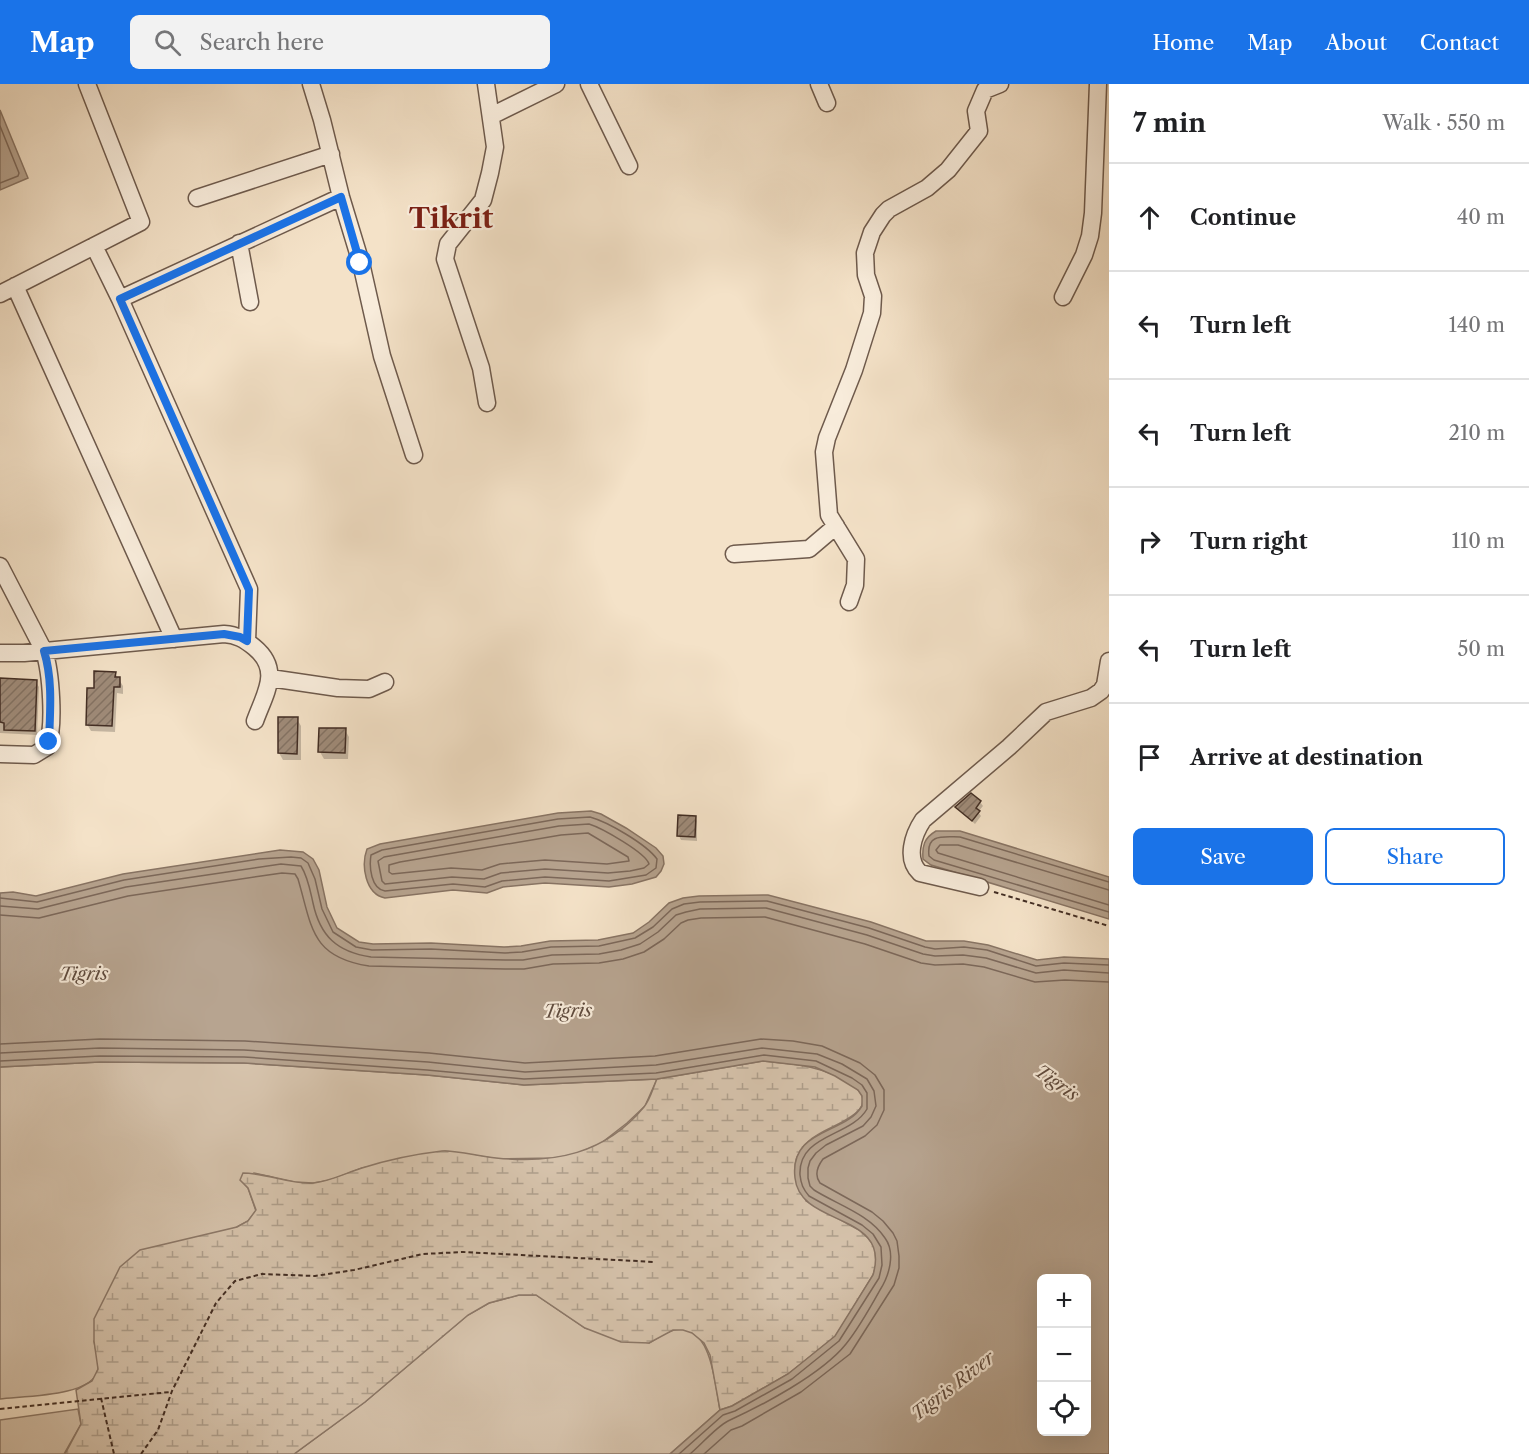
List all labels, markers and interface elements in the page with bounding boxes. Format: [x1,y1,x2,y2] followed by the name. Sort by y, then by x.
[130,15,550,69] search box
[30,25,94,59] text: Map
[151,26,184,59] icon: search
[199,29,324,56] text: Search here
[1153,30,1214,55] text: Home
[1247,30,1292,55] text: Map
[1325,30,1387,55] text: About
[1420,30,1499,55] text: Contact
[1133,107,1206,139] text: 7 min
[1383,111,1505,135] text: Walk · 550 m
[409,201,494,235] district label: Tikrit
[1133,201,1166,234] icon: ahead
[1190,204,1296,231] text: Continue
[1457,205,1505,229] text: 40 m
[346,249,372,275] route start
[1133,309,1166,342] icon: left
[1190,312,1291,339] text: Turn left
[1448,313,1505,337] text: 140 m
[1133,417,1166,450] icon: left
[1190,420,1291,447] text: Turn left
[1448,421,1505,445] text: 210 m
[1133,525,1166,558] icon: right
[1190,528,1308,555] text: Turn right
[1452,529,1505,553] text: 110 m
[1133,633,1166,666] icon: left
[1190,636,1291,663] text: Turn left
[1458,637,1505,661] text: 50 m
[35,728,61,754] route end
[1133,741,1166,774] icon: arrive
[1190,744,1423,771] text: Arrive at destination
[1133,828,1313,885] button: Save
[1325,828,1505,885] button: Share
[60,963,109,985] water label: Tigris
[543,999,593,1023] water label: Tigris
[1031,1060,1083,1106] water label: Tigris
[1037,1274,1091,1436] map controls
[1037,1274,1091,1328] button: +
[1037,1328,1091,1382] button: −
[907,1346,1000,1425] water label: Tigris River
[1037,1382,1091,1436] button: locate

